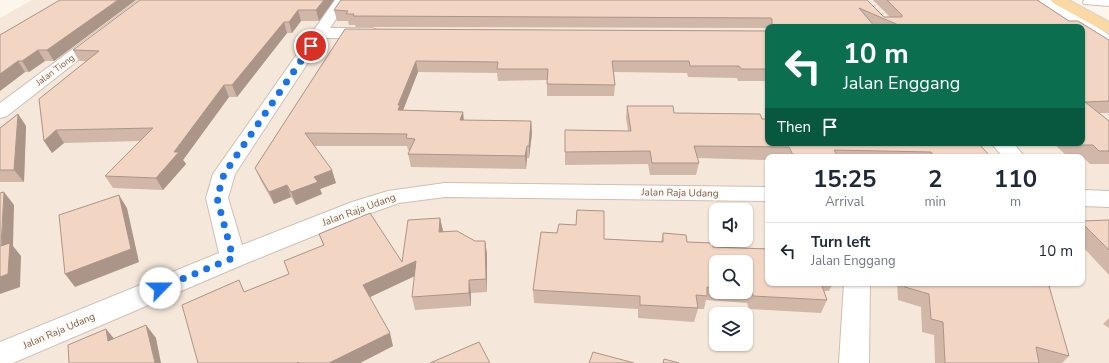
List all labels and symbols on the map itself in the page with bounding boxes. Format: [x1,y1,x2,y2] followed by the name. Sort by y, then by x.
[294,29,328,63] pin
[32,52,77,89] street label: Jalan Tiong
[640,185,719,201] street label: Jalan Raja Udang
[319,190,398,230] street label: Jalan Raja Udang
[139,267,181,309] position arrow
[20,309,97,353] street label: Jalan Raja Udang

